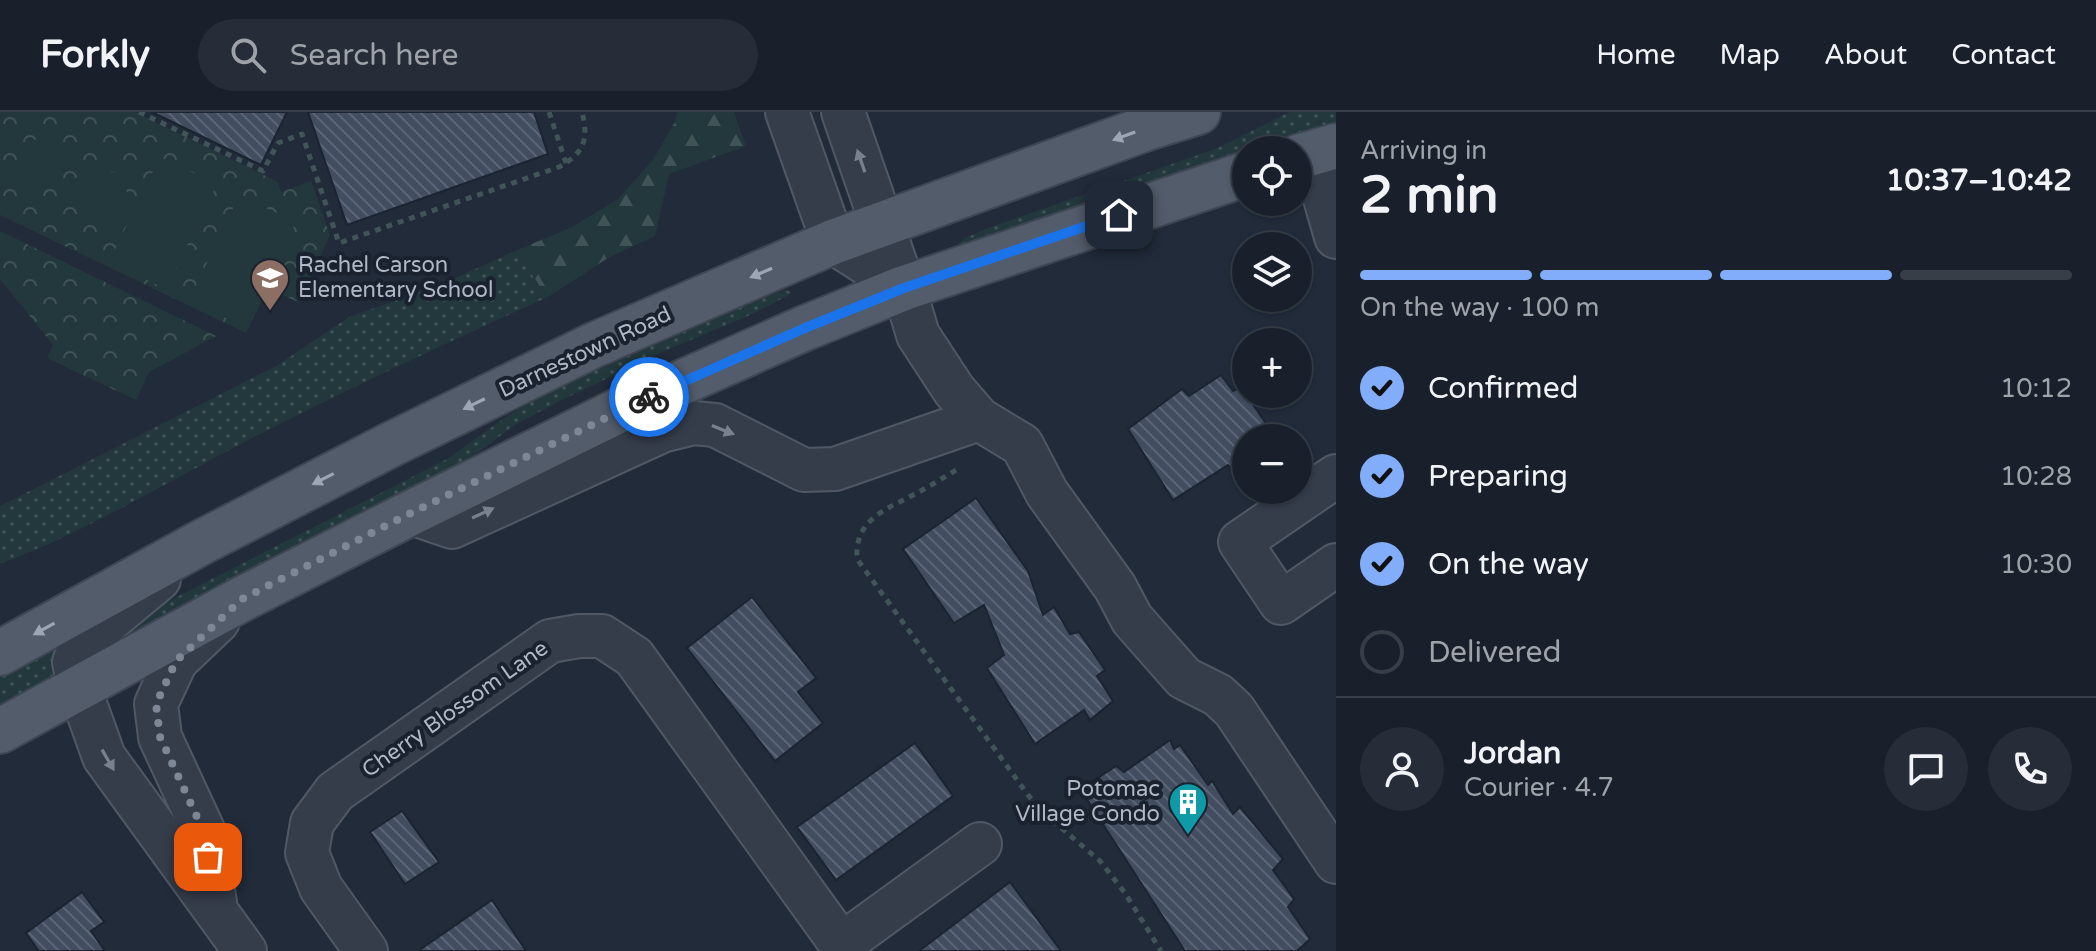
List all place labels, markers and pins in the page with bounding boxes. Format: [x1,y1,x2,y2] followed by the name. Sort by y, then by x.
[1085,181,1153,249] pin
[298,252,493,303] place label: Rachel Carson Elementary School
[249,257,291,312] school or university icon: Rachel Carson Elementary School
[1015,776,1160,827] place label: Potomac Village Condo
[1167,781,1209,836] building icon: Potomac Village Condo
[174,823,242,891] pin

